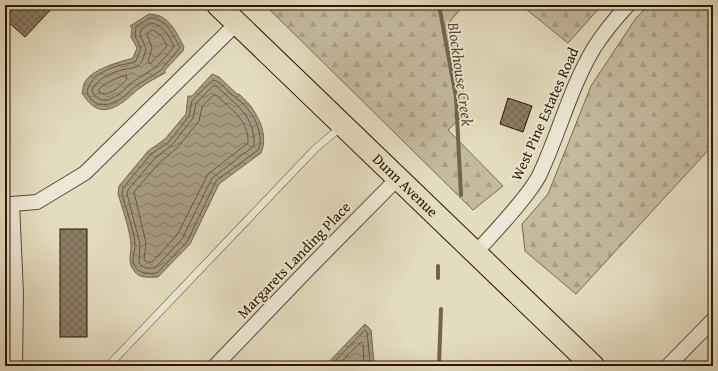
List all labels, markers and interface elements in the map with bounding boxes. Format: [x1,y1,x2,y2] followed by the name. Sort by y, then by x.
[442,20,480,128] water label: Blockhouse Creek
[506,44,583,184] street label: West Pine Estates Road
[368,148,443,222] street label: Dunn Avenue
[232,197,355,323] street label: Margarets Landing Place

